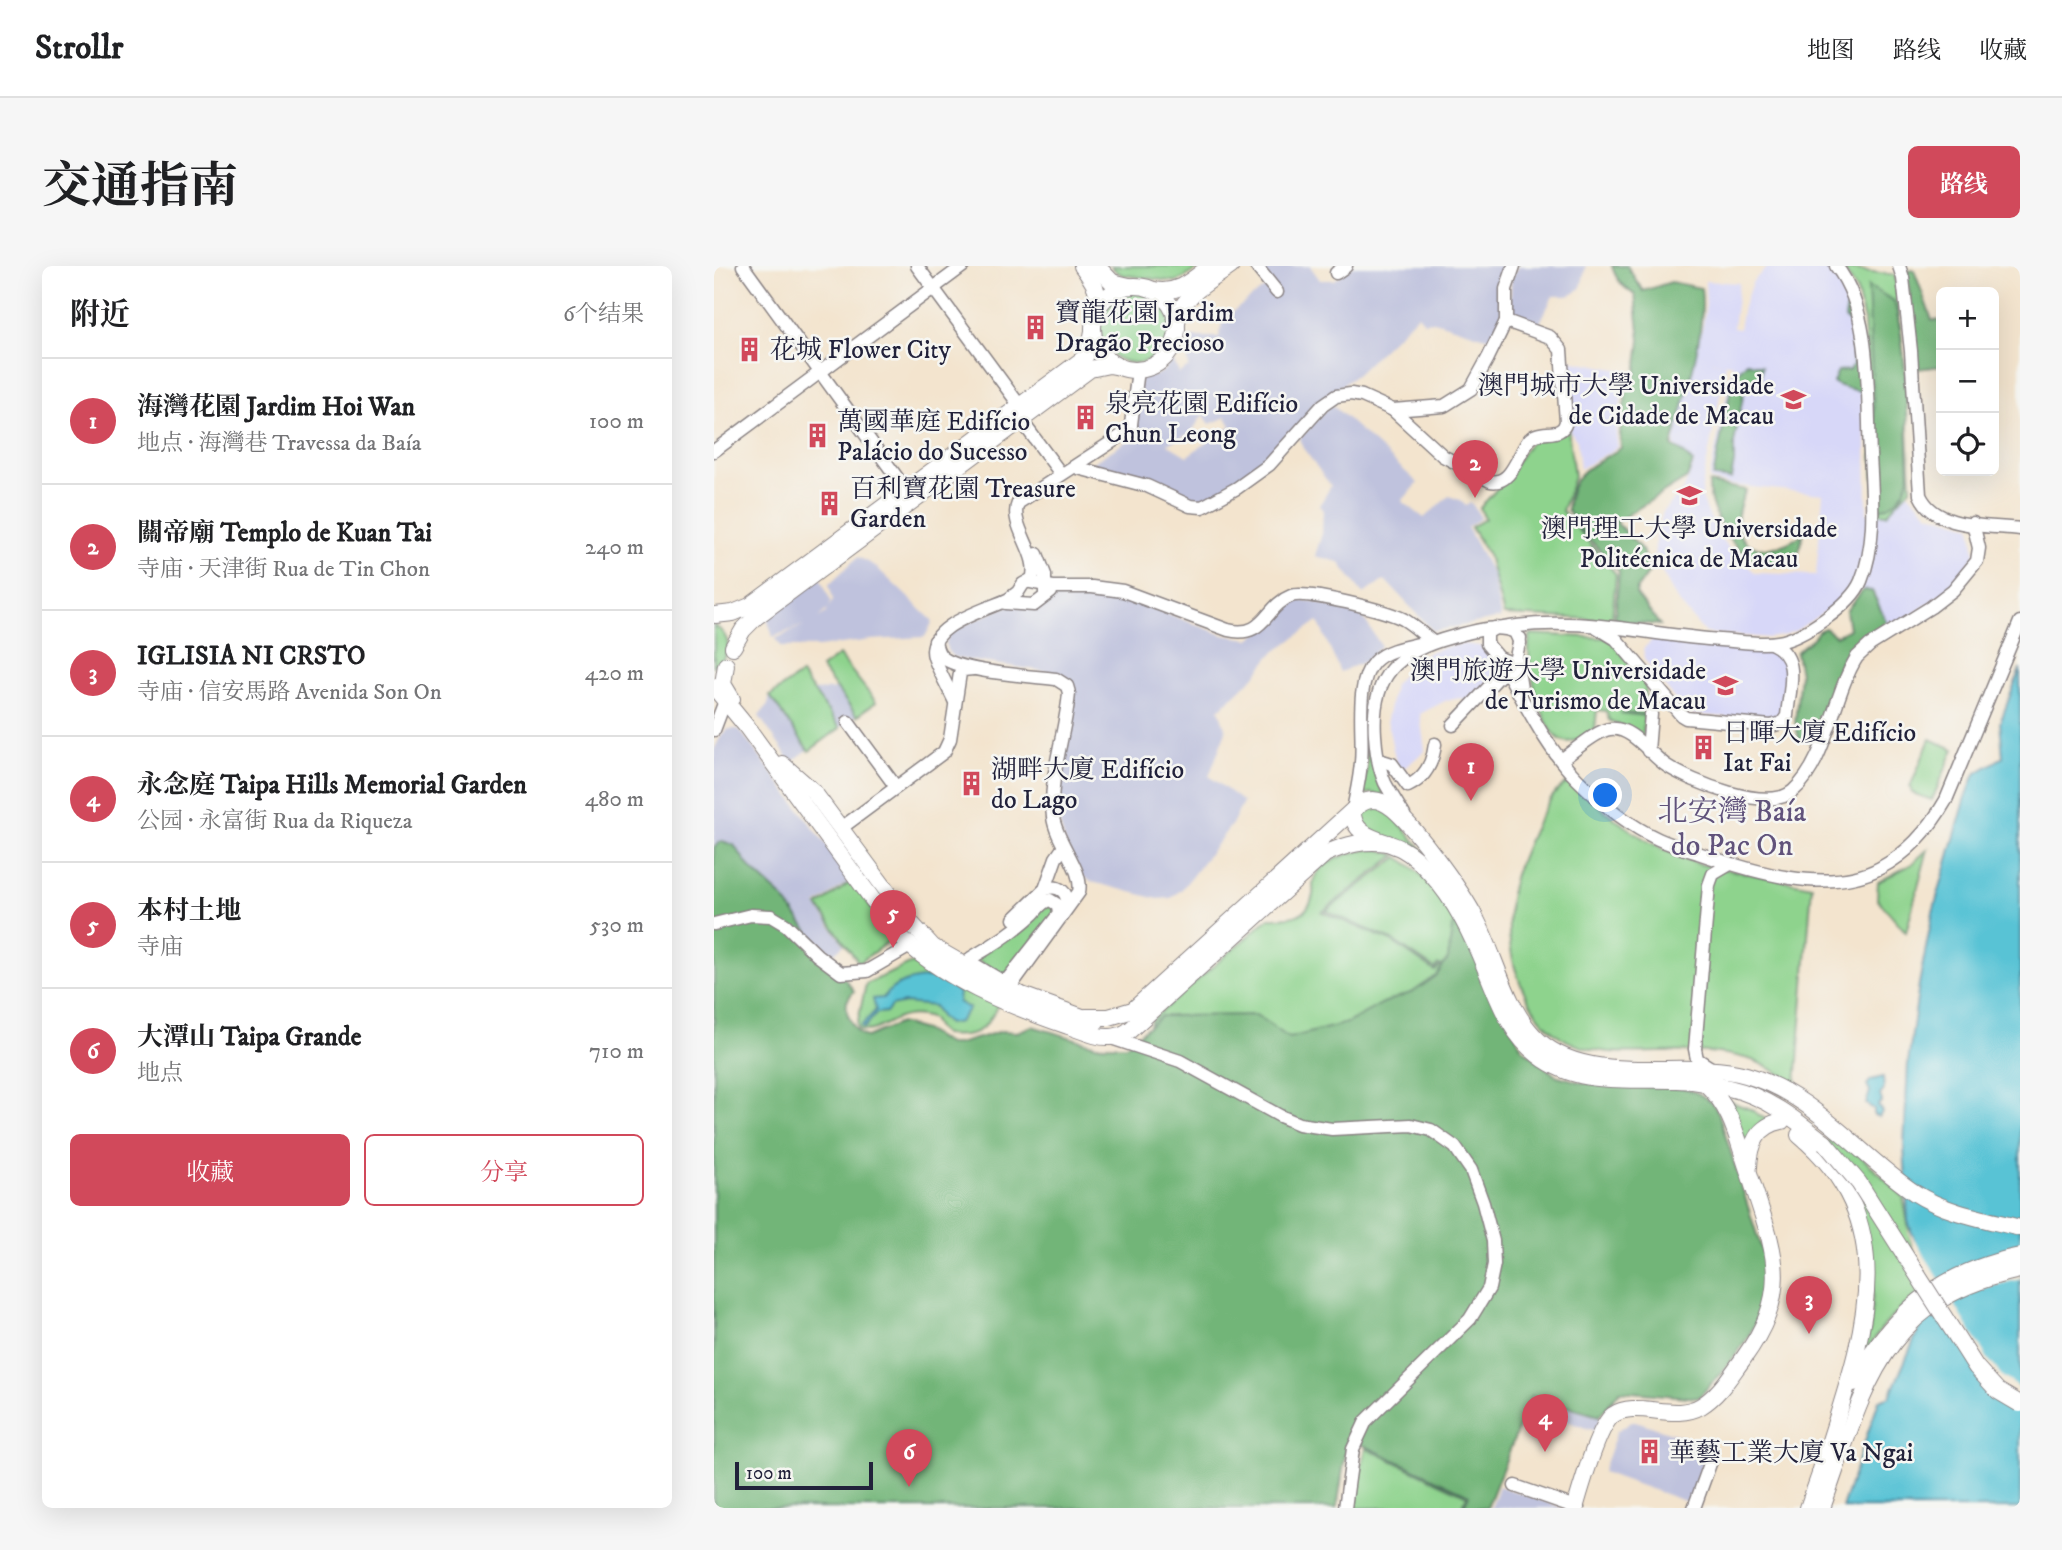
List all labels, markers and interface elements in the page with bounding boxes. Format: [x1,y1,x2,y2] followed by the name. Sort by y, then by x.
[35,28,123,69] text: Strollr
[1807,36,1855,66] text: 地图
[1893,36,1941,66] text: 路线
[1979,36,2027,66] text: 收藏
[1908,146,2020,218] button: 路线
[42,157,238,219] text: 交通指南
[1936,287,1999,476] map controls
[1936,287,1999,350] button: +
[70,297,130,334] text: 附近
[1055,297,1234,360] place label: 寶龍花園 Jardim Dragão Precioso
[563,300,644,329] text: 6个结果
[1021,313,1049,341] building icon: 寶龍花園 Jardim Dragão Precioso
[770,334,952,367] place label: 花城 Flower City
[736,335,764,363] building icon: 花城 Flower City
[1936,350,1999,413] button: −
[1478,370,1774,433] place label: 澳門城市大學 Universidade de Cidade de Macau
[1780,386,1808,414] school or university icon: 澳門城市大學 Universidade de Cidade de Macau
[1105,388,1298,451] place label: 泉亮花園 Edifício Chun Leong
[137,391,415,424] text: 海灣花園 Jardim Hoi Wan
[1071,404,1099,432] building icon: 泉亮花園 Edifício Chun Leong
[837,406,1030,469] place label: 萬國華庭 Edifício Palácio do Sucesso
[89,407,97,436] text: 1
[589,407,644,436] text: 100 m
[1936,413,1999,476] button: locate
[803,422,831,450] building icon: 萬國華庭 Edifício Palácio do Sucesso
[137,429,422,458] text: 地点 · 海灣巷 Travessa da Baía
[1452,440,1498,498] pin: 2
[850,473,1076,536] place label: 百利寶花園 Treasure Garden
[1675,482,1703,510] school or university icon: 澳門理工大學 Universidade Politécnica de Macau
[816,489,844,517] building icon: 百利寶花園 Treasure Garden
[1541,513,1837,576] place label: 澳門理工大學 Universidade Politécnica de Macau
[137,517,432,550] text: 關帝廟 Templo de Kuan Tai
[87,533,99,562] text: 2
[585,533,644,562] text: 240 m
[137,555,430,584] text: 寺庙 · 天津街 Rua de Tin Chon
[137,640,366,673] text: IGLISIA NI CRSTO
[1410,655,1706,718] place label: 澳門旅遊大學 Universidade de Turismo de Macau
[89,659,97,688] text: 3
[585,659,644,688] text: 420 m
[1712,671,1740,699] school or university icon: 澳門旅遊大學 Universidade de Turismo de Macau
[137,678,442,707] text: 寺庙 · 信安馬路 Avenida Son On
[1723,717,1916,780] place label: 日暉大廈 Edifício Iat Fai
[1689,733,1717,761] building icon: 日暉大廈 Edifício Iat Fai
[1448,743,1494,801] pin: 1
[991,754,1184,817] place label: 湖畔大廈 Edifício do Lago
[137,769,527,802] text: 永念庭 Taipa Hills Memorial Garden
[957,770,985,798] building icon: 湖畔大廈 Edifício do Lago
[1588,778,1622,812] your location
[86,785,100,814] text: 4
[585,785,644,814] text: 480 m
[1658,794,1807,865] district label: 北安灣 Baía do Pac On
[137,807,413,836] text: 公园 · 永富街 Rua da Riqueza
[870,890,916,948] pin: 5
[137,895,241,928] text: 本村土地
[87,911,99,940] text: 5
[589,911,644,940] text: 530 m
[137,933,183,962] text: 寺庙
[137,1021,362,1054] text: 大潭山 Taipa Grande
[87,1037,99,1066] text: 6
[589,1037,644,1066] text: 710 m
[137,1059,183,1088] text: 地点
[70,1134,350,1206] button: 收藏
[364,1134,644,1206] button: 分享
[1786,1276,1832,1334] pin: 3
[1522,1394,1568,1452] pin: 4
[886,1429,932,1487] pin: 6
[1669,1437,1913,1470] place label: 華藝工業大廈 Va Ngai
[1635,1438,1663,1466] building icon: 華藝工業大廈 Va Ngai
[735,1459,873,1491] scale bar
[746,1462,792,1485] text: 100 m

